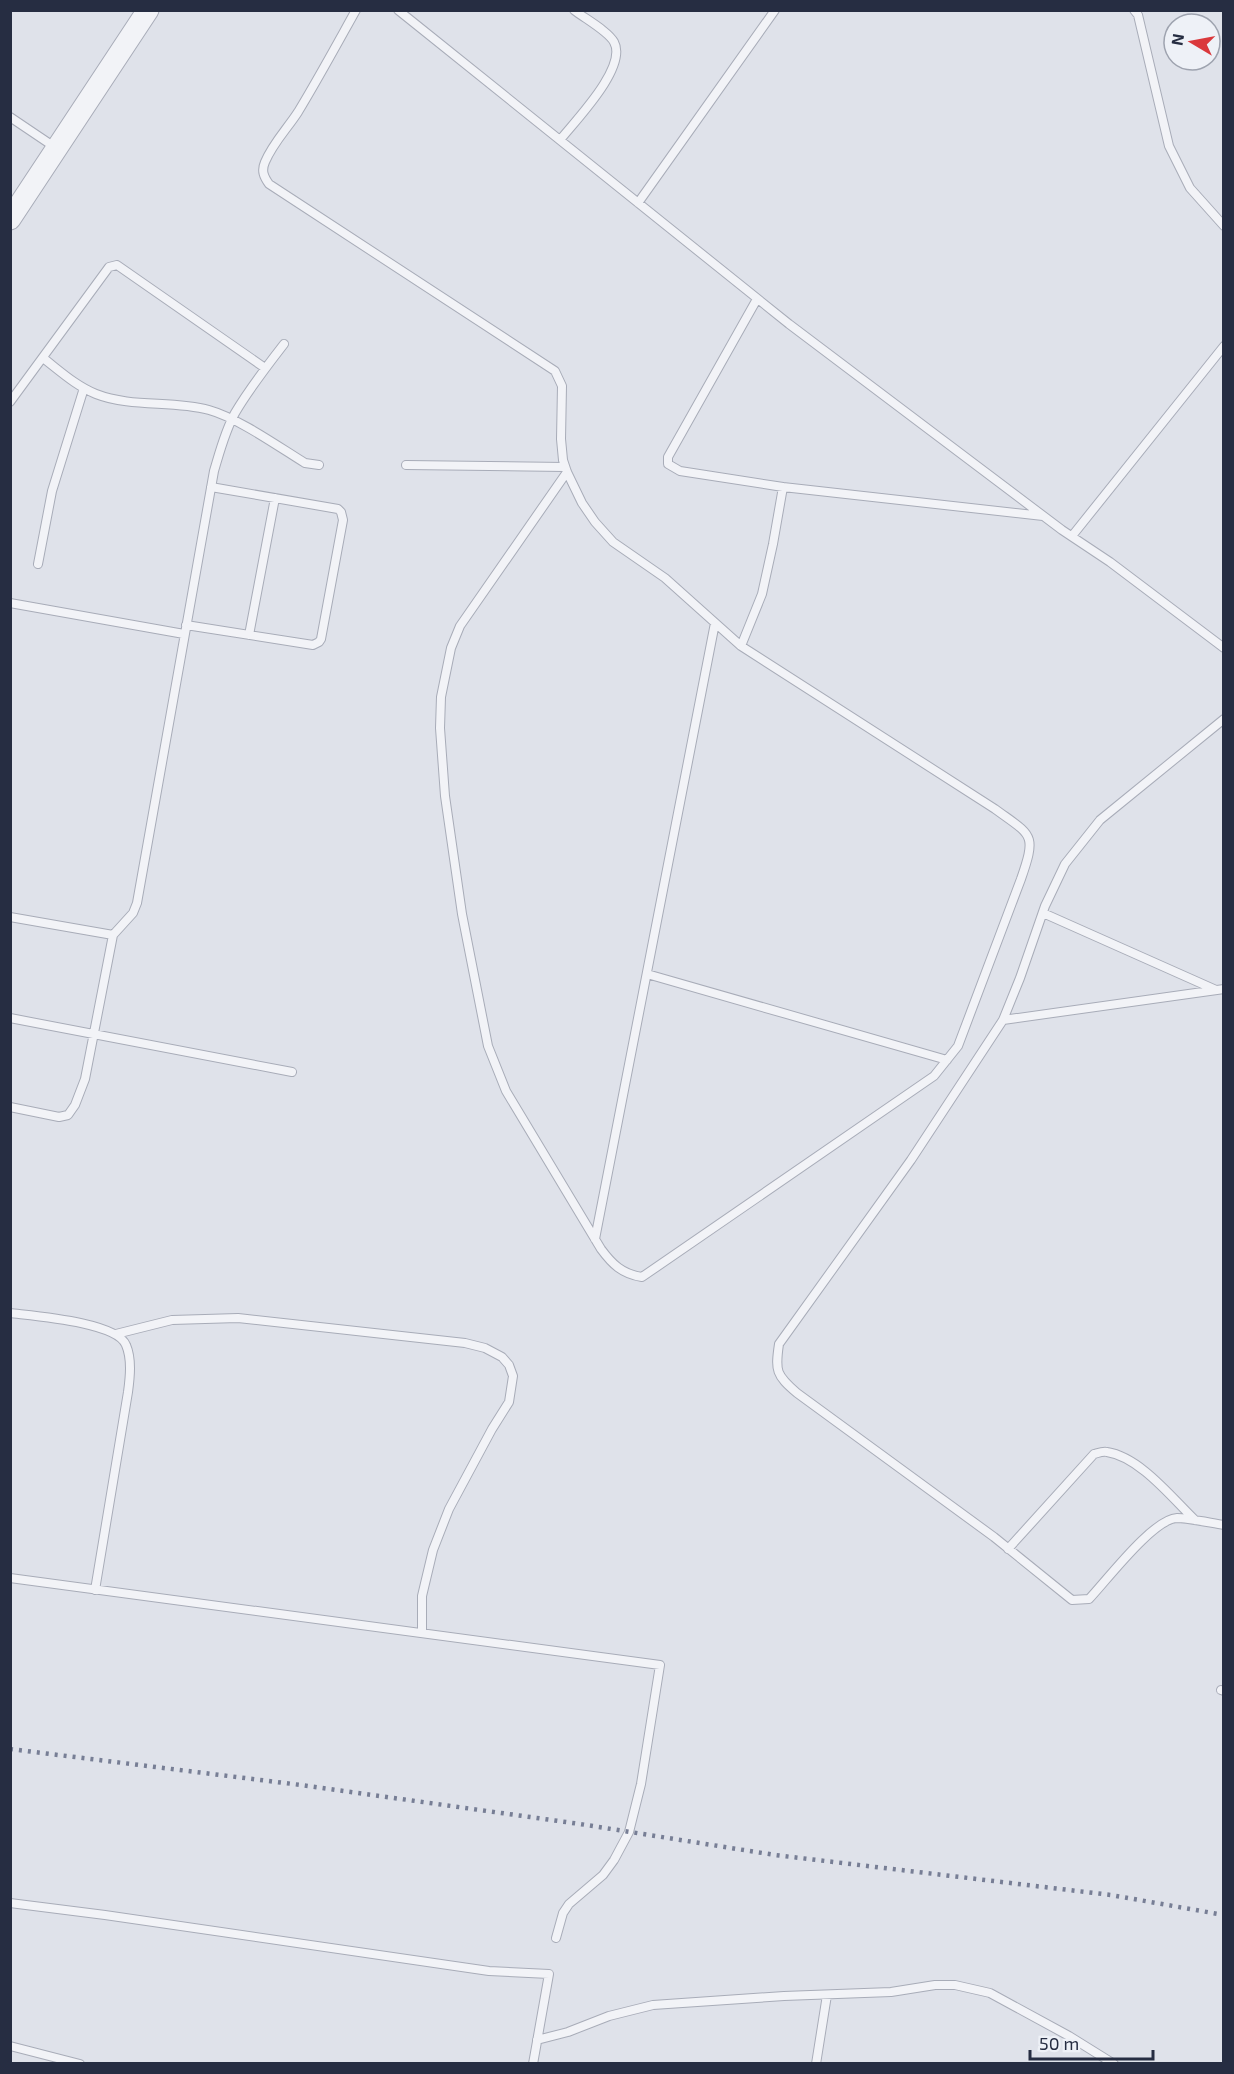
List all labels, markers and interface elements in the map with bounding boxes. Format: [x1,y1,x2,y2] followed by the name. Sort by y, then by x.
[1162,12,1222,72] north arrow
[1166,32,1187,47] text: N
[1030,2023,1153,2061] scale bar
[1039,2032,1079,2054] text: 50 m

